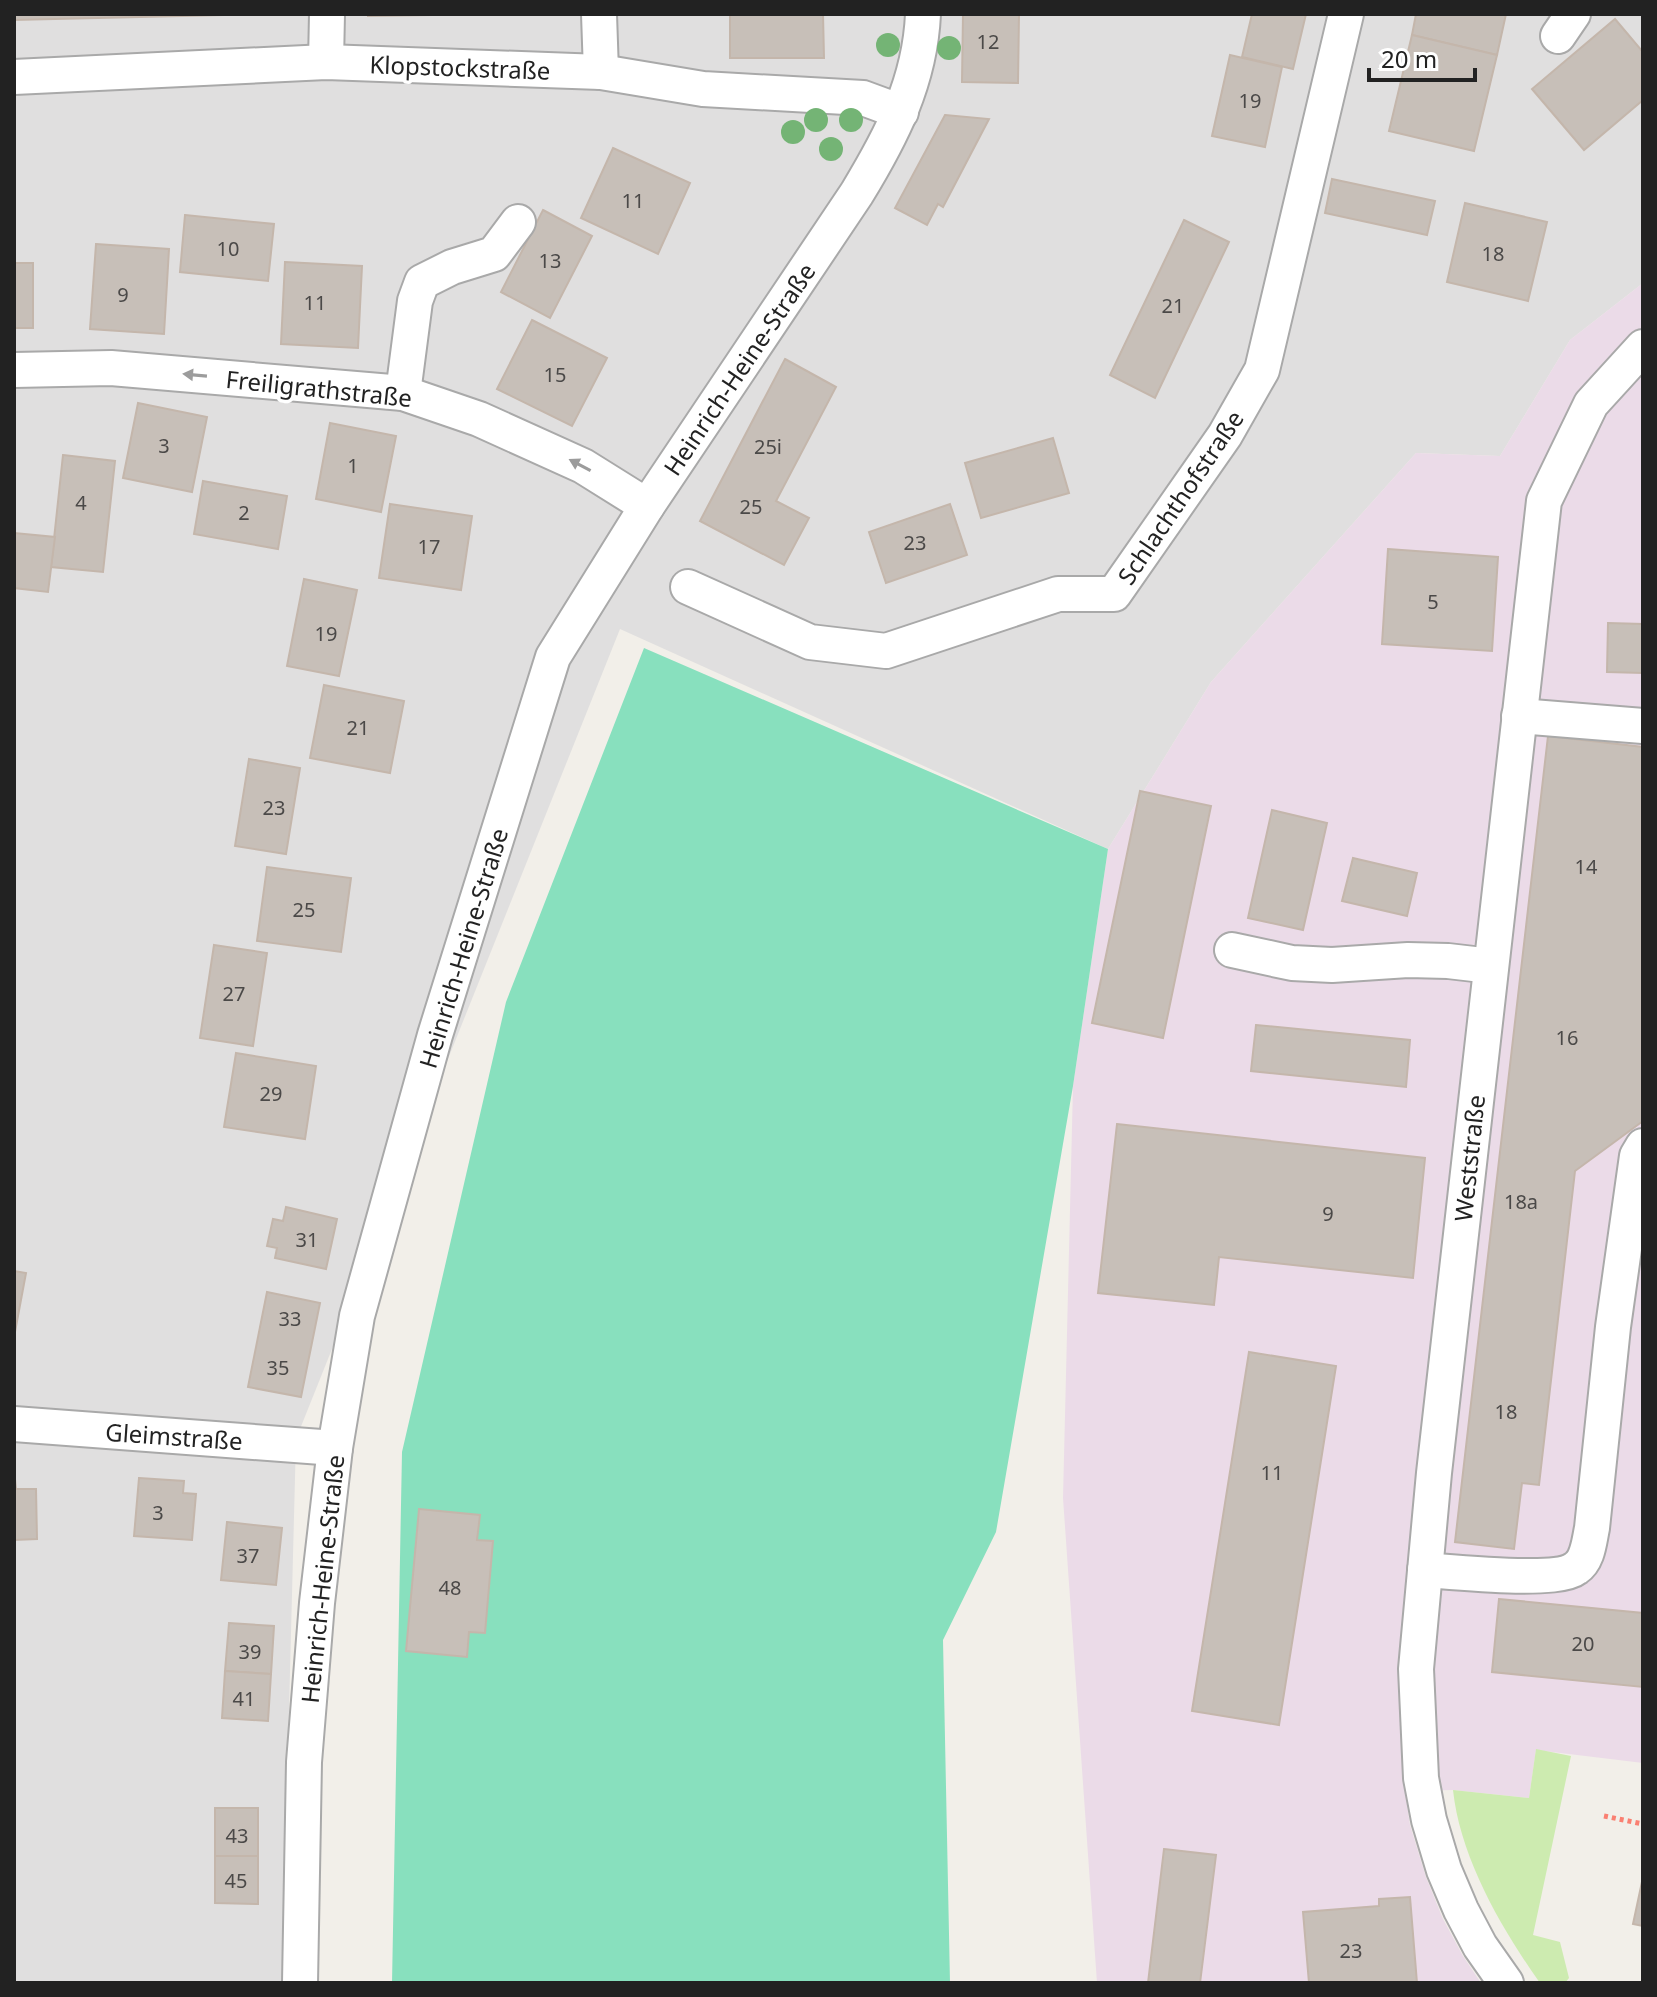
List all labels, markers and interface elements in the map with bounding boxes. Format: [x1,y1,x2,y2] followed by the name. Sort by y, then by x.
[977,28,999,55] house number: 12
[1369,32,1475,82] scale bar
[1381,42,1437,75] text: 20 m
[369,47,551,87] street label: Klopstockstraße
[1239,87,1261,114] house number: 19
[622,187,644,214] house number: 11
[217,235,239,262] house number: 10
[1482,240,1504,267] house number: 18
[539,247,561,274] house number: 13
[656,256,822,482] street label: Heinrich-Heine-Straße
[117,281,129,308] house number: 9
[304,289,326,316] house number: 11
[1162,292,1184,319] house number: 21
[544,361,566,388] house number: 15
[224,362,414,414] street label: Freiligrathstraße
[183,369,208,382] one-way arrow
[1109,403,1251,591] street label: Schlachthofstraße
[158,432,170,459] house number: 3
[754,433,782,460] house number: 25i
[347,452,359,479] house number: 1
[569,459,592,472] one-way arrow
[75,489,87,516] house number: 4
[740,493,762,520] house number: 25
[238,499,250,526] house number: 2
[904,529,926,556] house number: 23
[418,533,440,560] house number: 17
[1427,588,1439,615] house number: 5
[315,620,337,647] house number: 19
[347,714,369,741] house number: 21
[263,794,285,821] house number: 23
[411,824,515,1072] street label: Heinrich-Heine-Straße
[1575,853,1598,880] house number: 14
[293,896,315,923] house number: 25
[223,980,245,1007] house number: 27
[1556,1024,1578,1051] house number: 16
[260,1080,282,1107] house number: 29
[1446,1093,1492,1223] street label: Weststraße
[1504,1188,1538,1215] house number: 18a
[1322,1200,1334,1227] house number: 9
[296,1226,318,1253] house number: 31
[279,1305,301,1332] house number: 33
[267,1354,289,1381] house number: 35
[1495,1398,1517,1425] house number: 18
[104,1415,244,1457] street label: Gleimstraße
[293,1453,351,1705] street label: Heinrich-Heine-Straße
[1261,1459,1283,1486] house number: 11
[152,1499,164,1526] house number: 3
[237,1542,259,1569] house number: 37
[439,1574,461,1601] house number: 48
[1572,1630,1594,1657] house number: 20
[239,1638,261,1665] house number: 39
[233,1685,255,1712] house number: 41
[226,1822,248,1849] house number: 43
[225,1867,247,1894] house number: 45
[1340,1937,1362,1964] house number: 23

